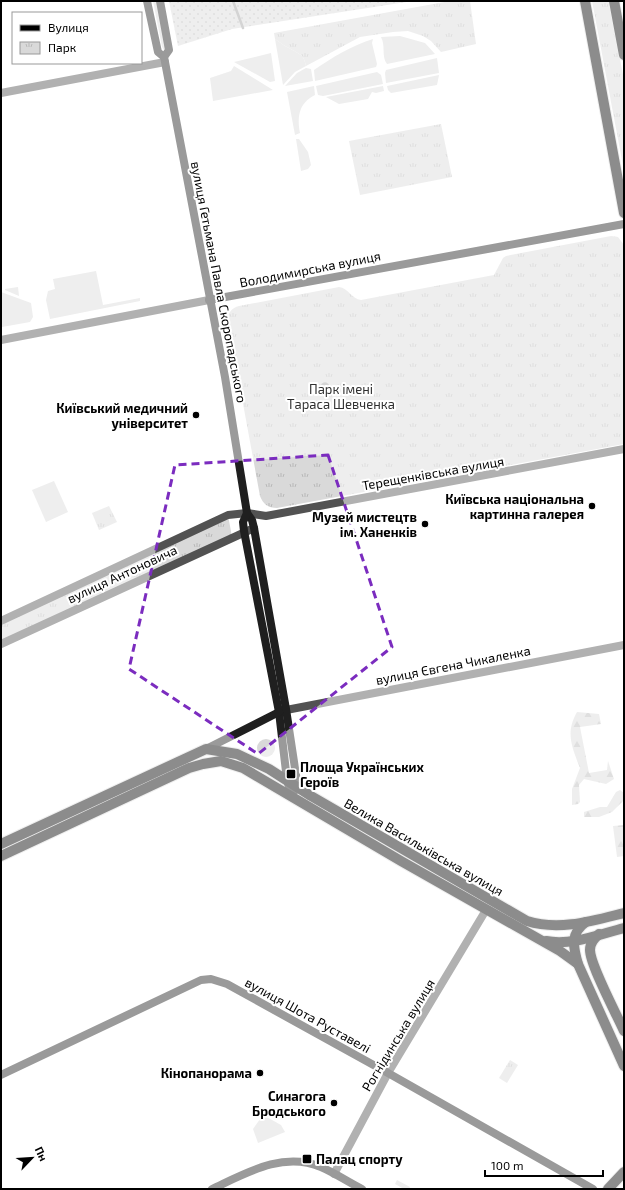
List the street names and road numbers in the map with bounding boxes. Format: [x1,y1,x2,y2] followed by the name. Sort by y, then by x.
[188,160,250,404] street label: вулиця Гетьмана Павла Скоропадського
[238,247,382,291] street label: Володимирська вулиця
[361,453,505,493] street label: Терещенківська вулиця
[64,542,180,606] street label: вулиця Антоновича
[374,642,532,688] street label: вулиця Євгена Чикаленка
[342,795,506,899] street label: Велика Васильківська вулиця
[242,974,374,1056] street label: вулиця Шота Руставелі
[358,976,438,1094] street label: Рогнідинська вулиця

